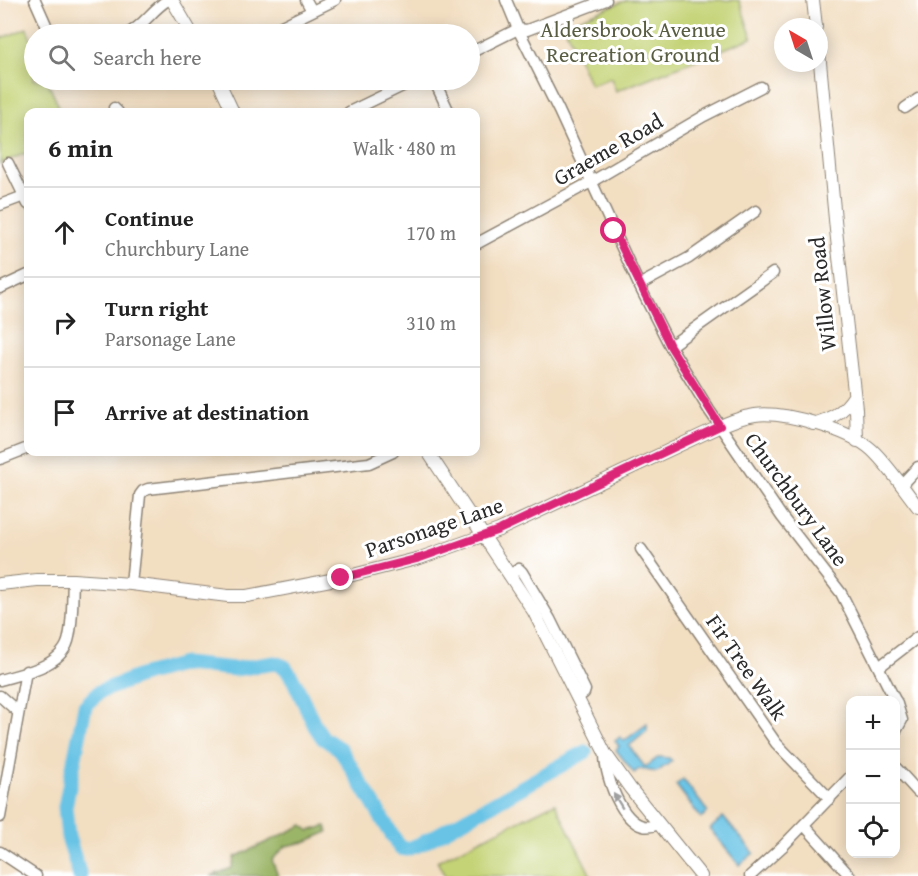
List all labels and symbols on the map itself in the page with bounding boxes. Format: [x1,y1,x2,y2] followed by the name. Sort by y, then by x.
[540,13,726,70] park label: Aldersbrook Avenue Recreation Ground
[774,18,828,72] north arrow
[547,105,669,193] street label: Graeme Road
[600,217,626,243] route start
[800,235,844,353] street label: Willow Road
[737,425,857,573] street label: Churchbury Lane
[361,488,507,566] street label: Parsonage Lane
[327,564,353,590] route end
[699,607,796,727] street label: Fir Tree Walk
[613,793,624,810] one-way arrow

